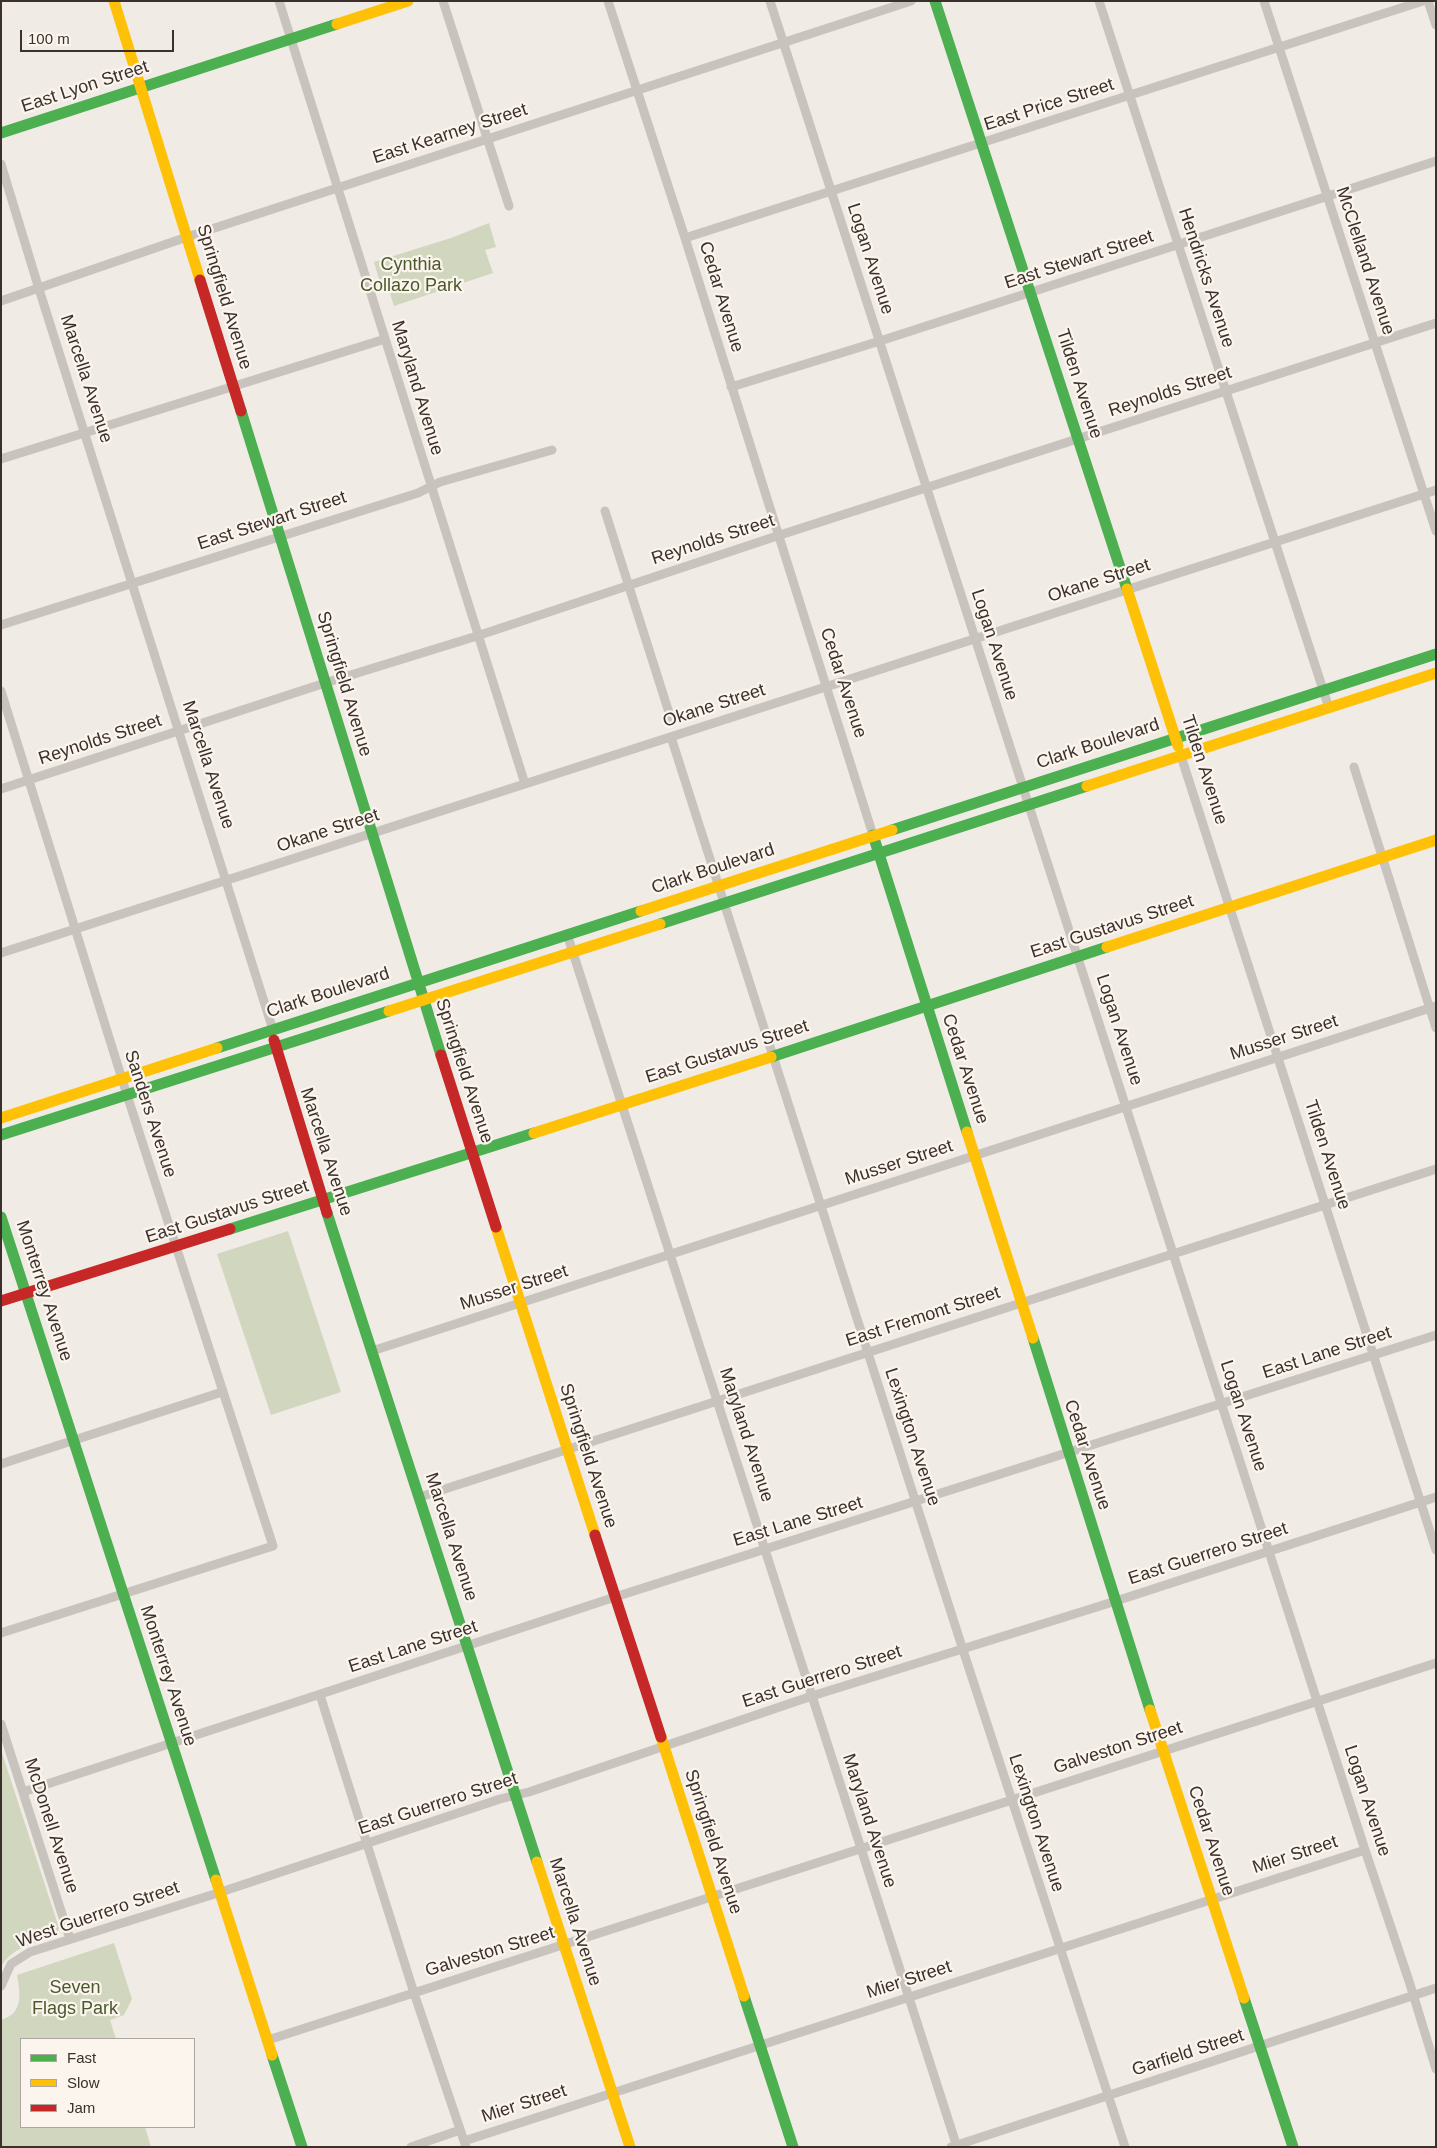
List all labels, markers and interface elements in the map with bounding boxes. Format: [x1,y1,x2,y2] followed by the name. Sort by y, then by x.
[22,20,176,52] scale bar
[28,30,70,47] text: 100 m
[19,56,151,118] street label: East Lyon Street
[981,74,1117,136] street label: East Price Street
[370,99,530,169] street label: East Kearney Street
[1331,184,1399,338] street label: McClelland Avenue
[842,201,898,317] street label: Logan Avenue
[1173,205,1239,351] street label: Hendricks Avenue
[192,222,256,372] street label: Springfield Avenue
[1002,226,1156,294] street label: East Stewart Street
[694,239,748,355] street label: Cedar Avenue
[360,254,462,296] park label: Cynthia Collazo Park
[55,312,117,446] street label: Marcella Avenue
[386,318,448,458] street label: Maryland Avenue
[1051,326,1107,442] street label: Tilden Avenue
[1106,362,1234,422] street label: Reynolds Street
[195,487,349,555] street label: East Stewart Street
[649,510,777,570] street label: Reynolds Street
[1045,554,1153,608] street label: Okane Street
[966,587,1022,703] street label: Logan Avenue
[312,609,376,759] street label: Springfield Avenue
[815,625,871,741] street label: Cedar Avenue
[660,679,768,733] street label: Okane Street
[177,698,239,832] street label: Marcella Avenue
[36,710,164,770] street label: Reynolds Street
[1176,712,1232,828] street label: Tilden Avenue
[1034,714,1162,774] street label: Clark Boulevard
[274,804,382,858] street label: Okane Street
[649,839,777,899] street label: Clark Boulevard
[1028,890,1196,964] street label: East Gustavus Street
[264,963,392,1023] street label: Clark Boulevard
[1091,972,1147,1088] street label: Logan Avenue
[430,996,498,1146] street label: Springfield Avenue
[1227,1010,1341,1066] street label: Musser Street
[937,1011,993,1127] street label: Cedar Avenue
[643,1015,811,1089] street label: East Gustavus Street
[119,1048,181,1180] street label: Sanders Avenue
[295,1085,357,1219] street label: Marcella Avenue
[1299,1097,1355,1213] street label: Tilden Avenue
[842,1135,956,1191] street label: Musser Street
[143,1175,311,1249] street label: East Gustavus Street
[11,1218,77,1364] street label: Monterrey Avenue
[457,1260,571,1316] street label: Musser Street
[843,1282,1003,1352] street label: East Fremont Street
[1260,1322,1394,1384] street label: East Lane Street
[1215,1358,1271,1474] street label: Logan Avenue
[714,1365,778,1505] street label: Maryland Avenue
[880,1365,944,1509] street label: Lexington Avenue
[554,1381,622,1531] street label: Springfield Avenue
[1059,1397,1115,1513] street label: Cedar Avenue
[420,1470,482,1604] street label: Marcella Avenue
[731,1492,865,1552] street label: East Lane Street
[1126,1518,1290,1590] street label: East Guerrero Street
[135,1603,201,1749] street label: Monterrey Avenue
[346,1616,480,1678] street label: East Lane Street
[740,1641,904,1713] street label: East Guerrero Street
[1051,1717,1185,1779] street label: Galveston Street
[1339,1743,1395,1859] street label: Logan Avenue
[837,1751,901,1891] street label: Maryland Avenue
[1004,1751,1068,1895] street label: Lexington Avenue
[19,1756,83,1896] street label: McDonell Avenue
[679,1767,747,1917] street label: Springfield Avenue
[356,1768,520,1840] street label: East Guerrero Street
[1183,1783,1239,1899] street label: Cedar Avenue
[1250,1831,1340,1879] street label: Mier Street
[544,1855,606,1989] street label: Marcella Avenue
[14,1877,182,1953] street label: West Guerrero Street
[423,1922,557,1982] street label: Galveston Street
[864,1956,954,2004] street label: Mier Street
[32,1977,118,2020] park label: Seven Flags Park
[1129,2025,1247,2081] street label: Garfield Street
[20,2038,195,2128] legend
[67,2049,96,2066] text: Fast
[67,2074,100,2091] text: Slow
[479,2080,569,2128] street label: Mier Street
[67,2099,95,2116] text: Jam

